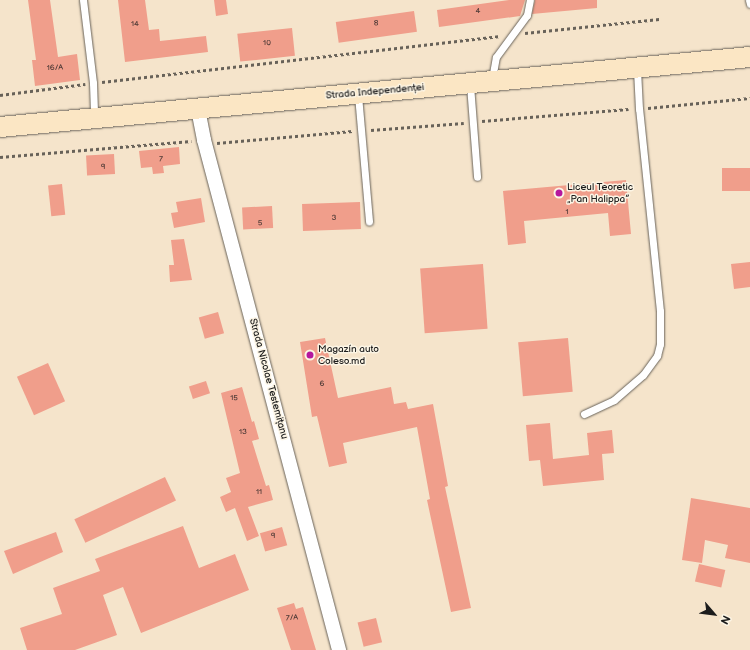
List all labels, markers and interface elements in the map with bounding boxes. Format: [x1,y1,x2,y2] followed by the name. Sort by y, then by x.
[476,6,480,16] house number: 4
[374,18,378,28] house number: 8
[131,19,139,29] house number: 14
[263,38,271,48] house number: 10
[47,63,63,73] house number: 16/A
[325,82,425,102] street label: Strada Independenței
[159,154,163,164] house number: 7
[101,162,105,172] house number: 9
[567,181,633,204] place label: Liceul Teoretic „Pan Halippa”
[554,188,564,198] marker: Liceul Teoretic „Pan Halippa”
[565,207,569,217] house number: 1
[332,213,336,223] house number: 3
[258,218,262,228] house number: 5
[246,317,290,441] street label: Strada Nicolae Testemițanu
[318,343,379,366] place label: Magazín auto Coleso.md
[305,350,315,360] marker: Magazín auto Coleso.md
[320,379,324,389] house number: 6
[230,393,238,403] house number: 15
[239,427,247,437] house number: 13
[256,487,262,497] house number: 11
[271,531,275,541] house number: 9
[694,594,734,634] north arrow
[286,613,298,623] house number: 7/A
[717,613,733,627] text: N

